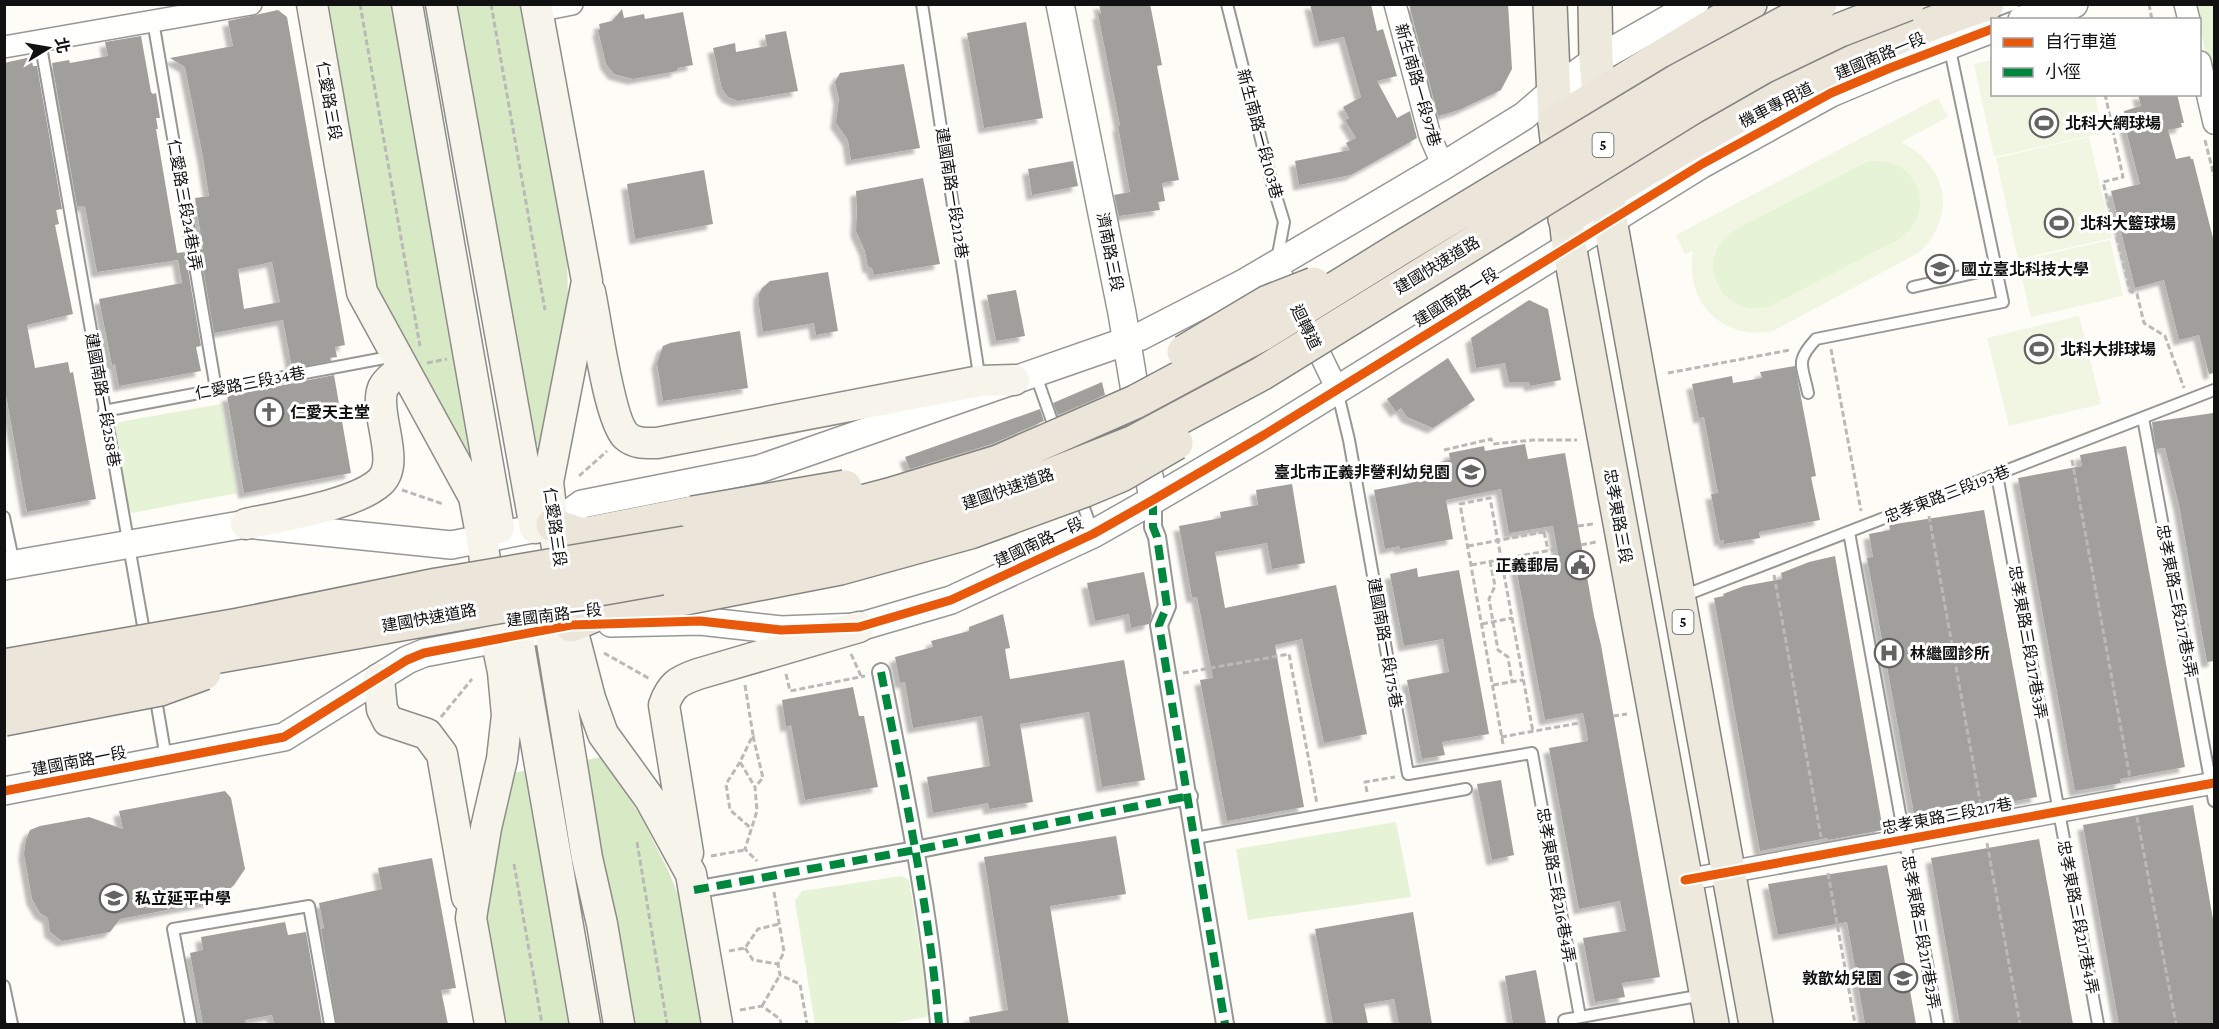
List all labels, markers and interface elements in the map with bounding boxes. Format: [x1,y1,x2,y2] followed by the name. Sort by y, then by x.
[18,18,78,78] north arrow
[1991,18,2201,96] legend
[1392,22,1444,148] street label: 新生南路一段97巷
[1832,29,1928,83] street label: 建國南路一段
[2045,32,2117,52] text: 自行車道
[52,36,72,55] text: 北
[314,60,344,142] street label: 仁愛路三段
[2045,62,2081,82] text: 小徑
[1234,67,1286,201] street label: 新生南路一段103巷
[1736,79,1816,131] street label: 機車專用道
[2028,107,2060,139] sports icon: 北科大網球場
[2065,115,2161,132] place label: 北科大網球場
[933,126,971,260] street label: 建國南路一段212巷
[1592,133,1614,157] road number: 5
[165,138,205,272] street label: 仁愛路三段24巷1弄
[2043,207,2075,239] sports icon: 北科大籃球場
[1094,211,1126,293] street label: 濟南路三段
[2080,214,2176,232] place label: 北科大籃球場
[1391,233,1483,297] street label: 建國快速道路
[1924,253,1956,285] school or university icon: 國立臺北科技大學
[1961,261,2089,278] place label: 國立臺北科技大學
[1411,264,1501,330] street label: 建國南路一段
[1288,302,1324,352] street label: 迴轉道
[83,332,123,468] street label: 建國南路一段258巷
[2023,333,2055,365] sports icon: 北科大排球場
[2060,341,2156,358] place label: 北科大排球場
[194,364,306,402] street label: 仁愛路三段34巷
[253,396,285,428] church icon: 仁愛天主堂
[290,404,370,421] place label: 仁愛天主堂
[1455,456,1487,488] school or university icon: 臺北市正義非營利幼兒園
[1882,462,2012,526] street label: 忠孝東路三段193巷
[1274,463,1450,481] place label: 臺北市正義非營利幼兒園
[960,465,1056,513] street label: 建國快速道路
[1601,467,1635,565] street label: 忠孝東路三段
[541,486,569,568] street label: 仁愛路三段
[992,514,1086,570] street label: 建國南路一段
[2154,523,2200,679] street label: 忠孝東路三段217巷5弄
[1564,549,1596,581] public building icon: 正義郵局
[1495,557,1559,574] place label: 正義郵局
[2006,564,2050,720] street label: 忠孝東路三段217巷3弄
[1365,576,1405,710] street label: 建國南路一段175巷
[380,601,478,635] street label: 建國快速道路
[505,601,603,629] street label: 建國南路一段
[1672,610,1694,634] road number: 5
[1873,637,1905,669] hospital icon: 林繼國診所
[1910,645,1990,662] place label: 林繼國診所
[30,743,128,779] street label: 建國南路一段
[1880,795,2014,837] street label: 忠孝東路三段217巷
[1534,806,1578,964] street label: 忠孝東路三段216巷4弄
[2055,839,2101,995] street label: 忠孝東路三段217巷4弄
[1899,854,1943,1010] street label: 忠孝東路三段217巷2弄
[98,882,130,914] school or university icon: 私立延平中學
[135,890,231,907] place label: 私立延平中學
[1887,962,1919,994] school or university icon: 敦歆幼兒園
[1802,969,1882,987] place label: 敦歆幼兒園

